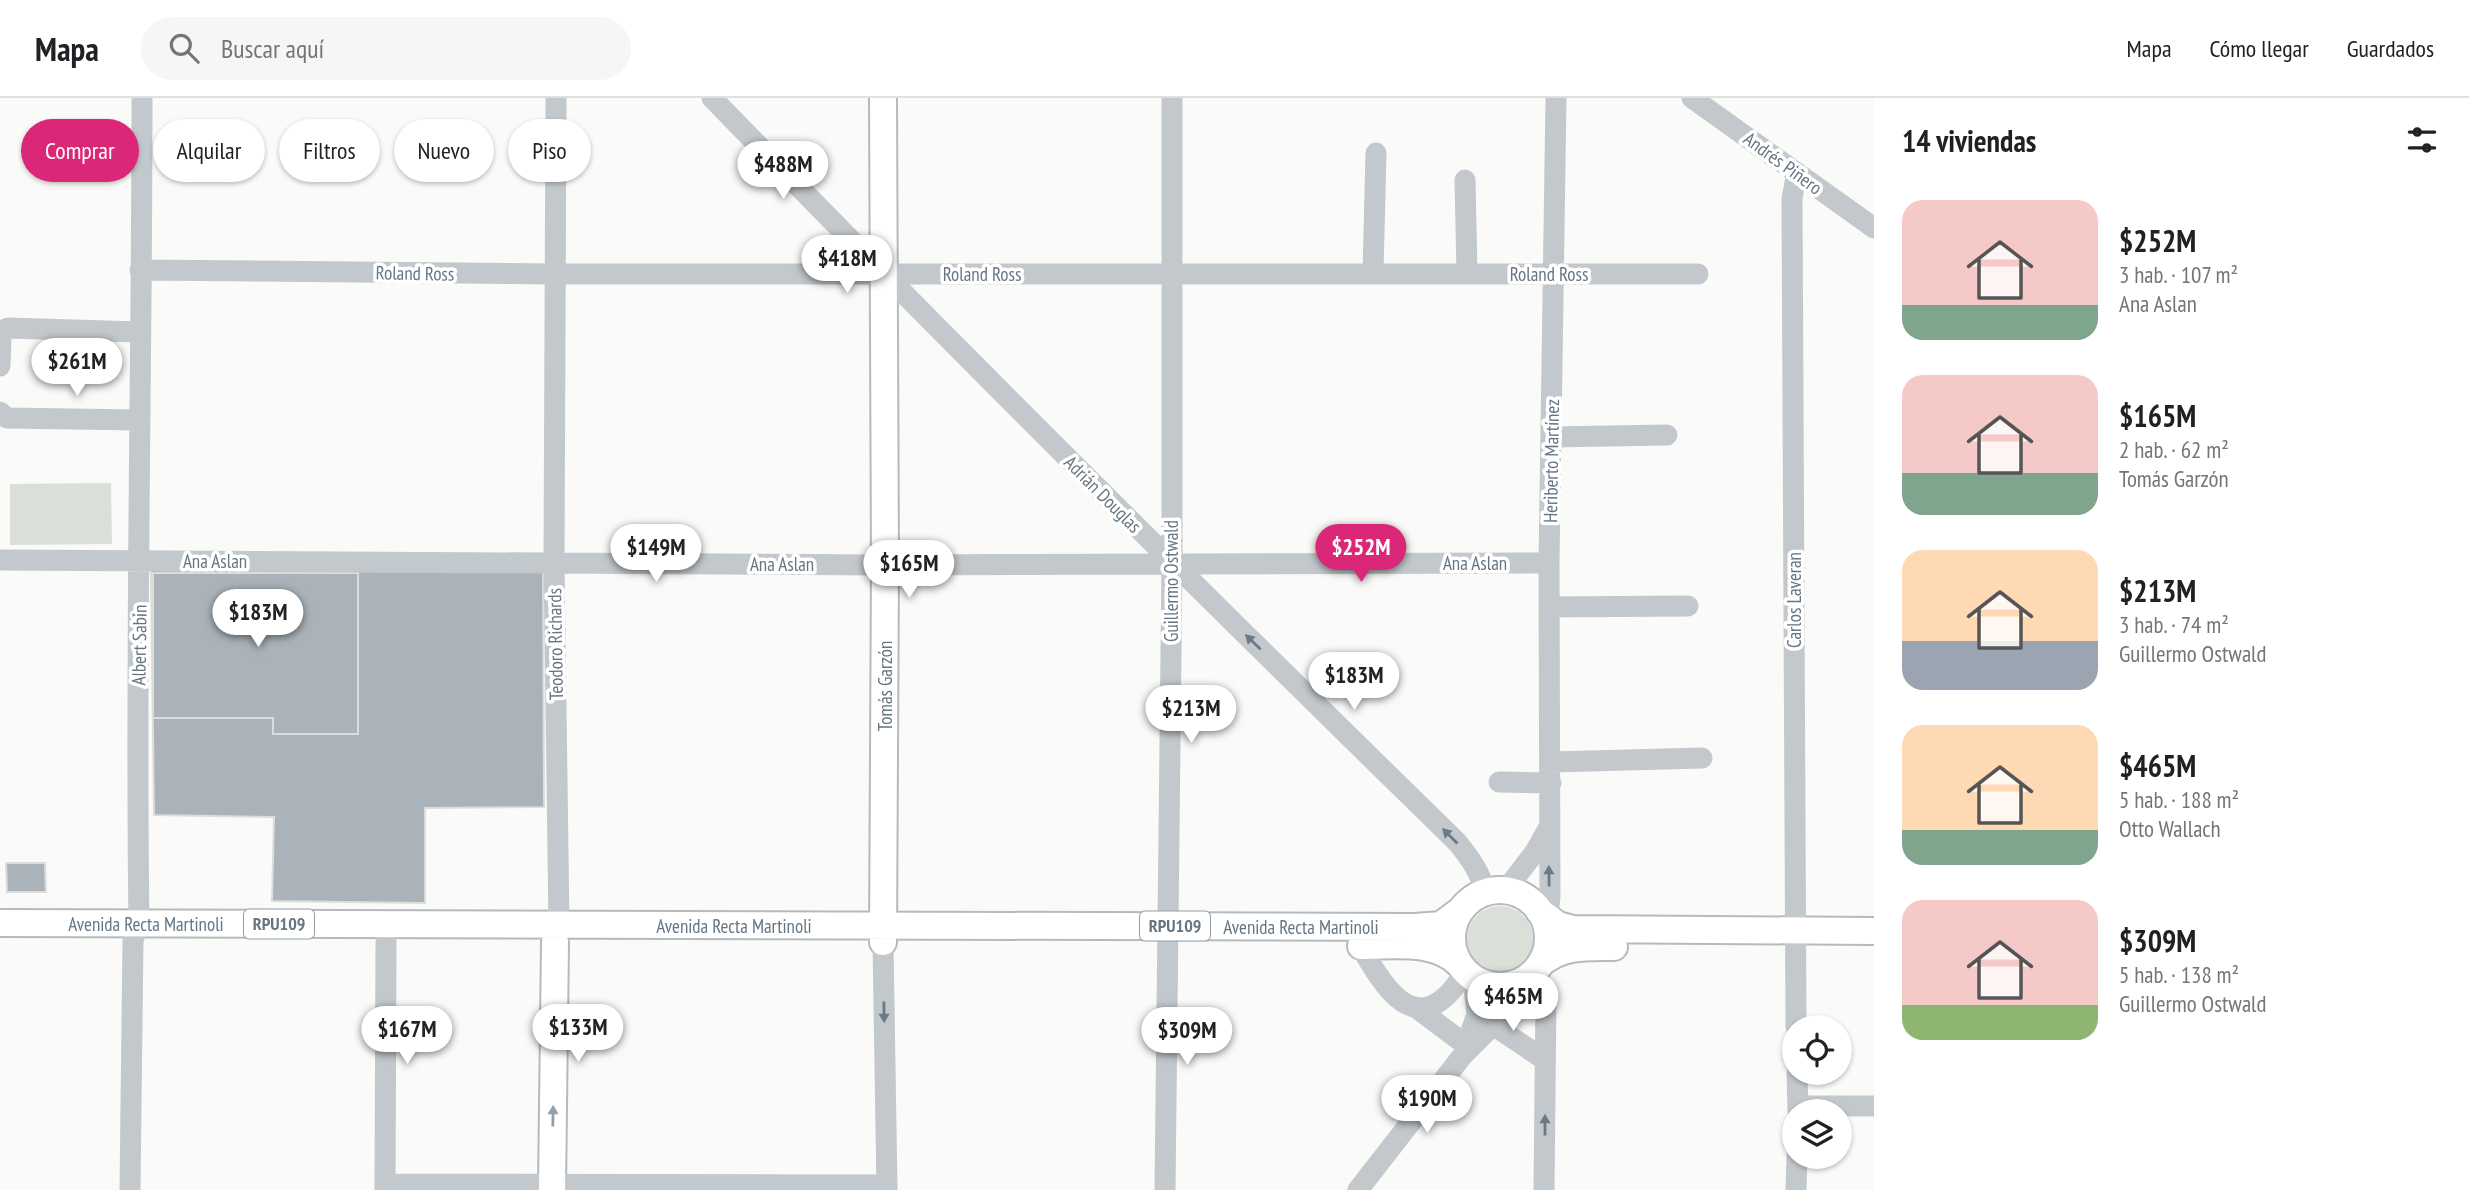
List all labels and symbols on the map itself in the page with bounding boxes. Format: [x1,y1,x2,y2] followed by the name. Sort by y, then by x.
[1739,126,1827,200] street label: Andrés Piñero
[734,141,832,201] pin: $488M
[798,236,896,295] pin: $418M
[375,260,455,286] street label: Roland Ross
[943,262,1021,286] street label: Roland Ross
[1510,262,1588,286] street label: Roland Ross
[28,338,126,398] pin: $261M
[1538,399,1564,523] street label: Heriberto Martínez
[1059,450,1147,538] street label: Adrián Douglas
[1159,520,1183,642] street label: Guillermo Ostwald
[607,524,705,584] pin: $149M
[1312,524,1410,584] pin: $252M
[860,540,958,600] pin: $165M
[183,549,247,573] street label: Ana Aslan
[1443,551,1507,575] street label: Ana Aslan
[750,552,814,576] street label: Ana Aslan
[1782,552,1806,648] street label: Carlos Laveran
[542,588,568,700] street label: Teodoro Richards
[209,589,307,649] pin: $183M
[126,604,152,686] street label: Albert Sabin
[1244,634,1261,651] one-way arrow
[873,641,897,731] street label: Tomás Garzón
[1305,652,1403,712] pin: $183M
[1142,686,1240,745] pin: $213M
[1442,827,1459,844] one-way arrow
[1543,864,1555,886] one-way arrow
[244,910,314,938] road number: RPU109
[68,912,224,936] street label: Avenida Recta Martinoli
[1140,912,1210,940] road number: RPU109
[656,914,812,938] street label: Avenida Recta Martinoli
[1223,915,1379,939] street label: Avenida Recta Martinoli
[1464,974,1562,1033] pin: $465M
[879,1001,890,1023] one-way arrow
[529,1004,627,1064] pin: $133M
[358,1006,456,1066] pin: $167M
[1138,1007,1236,1067] pin: $309M
[1378,1076,1476,1135] pin: $190M
[547,1105,559,1127] one-way arrow
[1539,1114,1551,1136] one-way arrow

